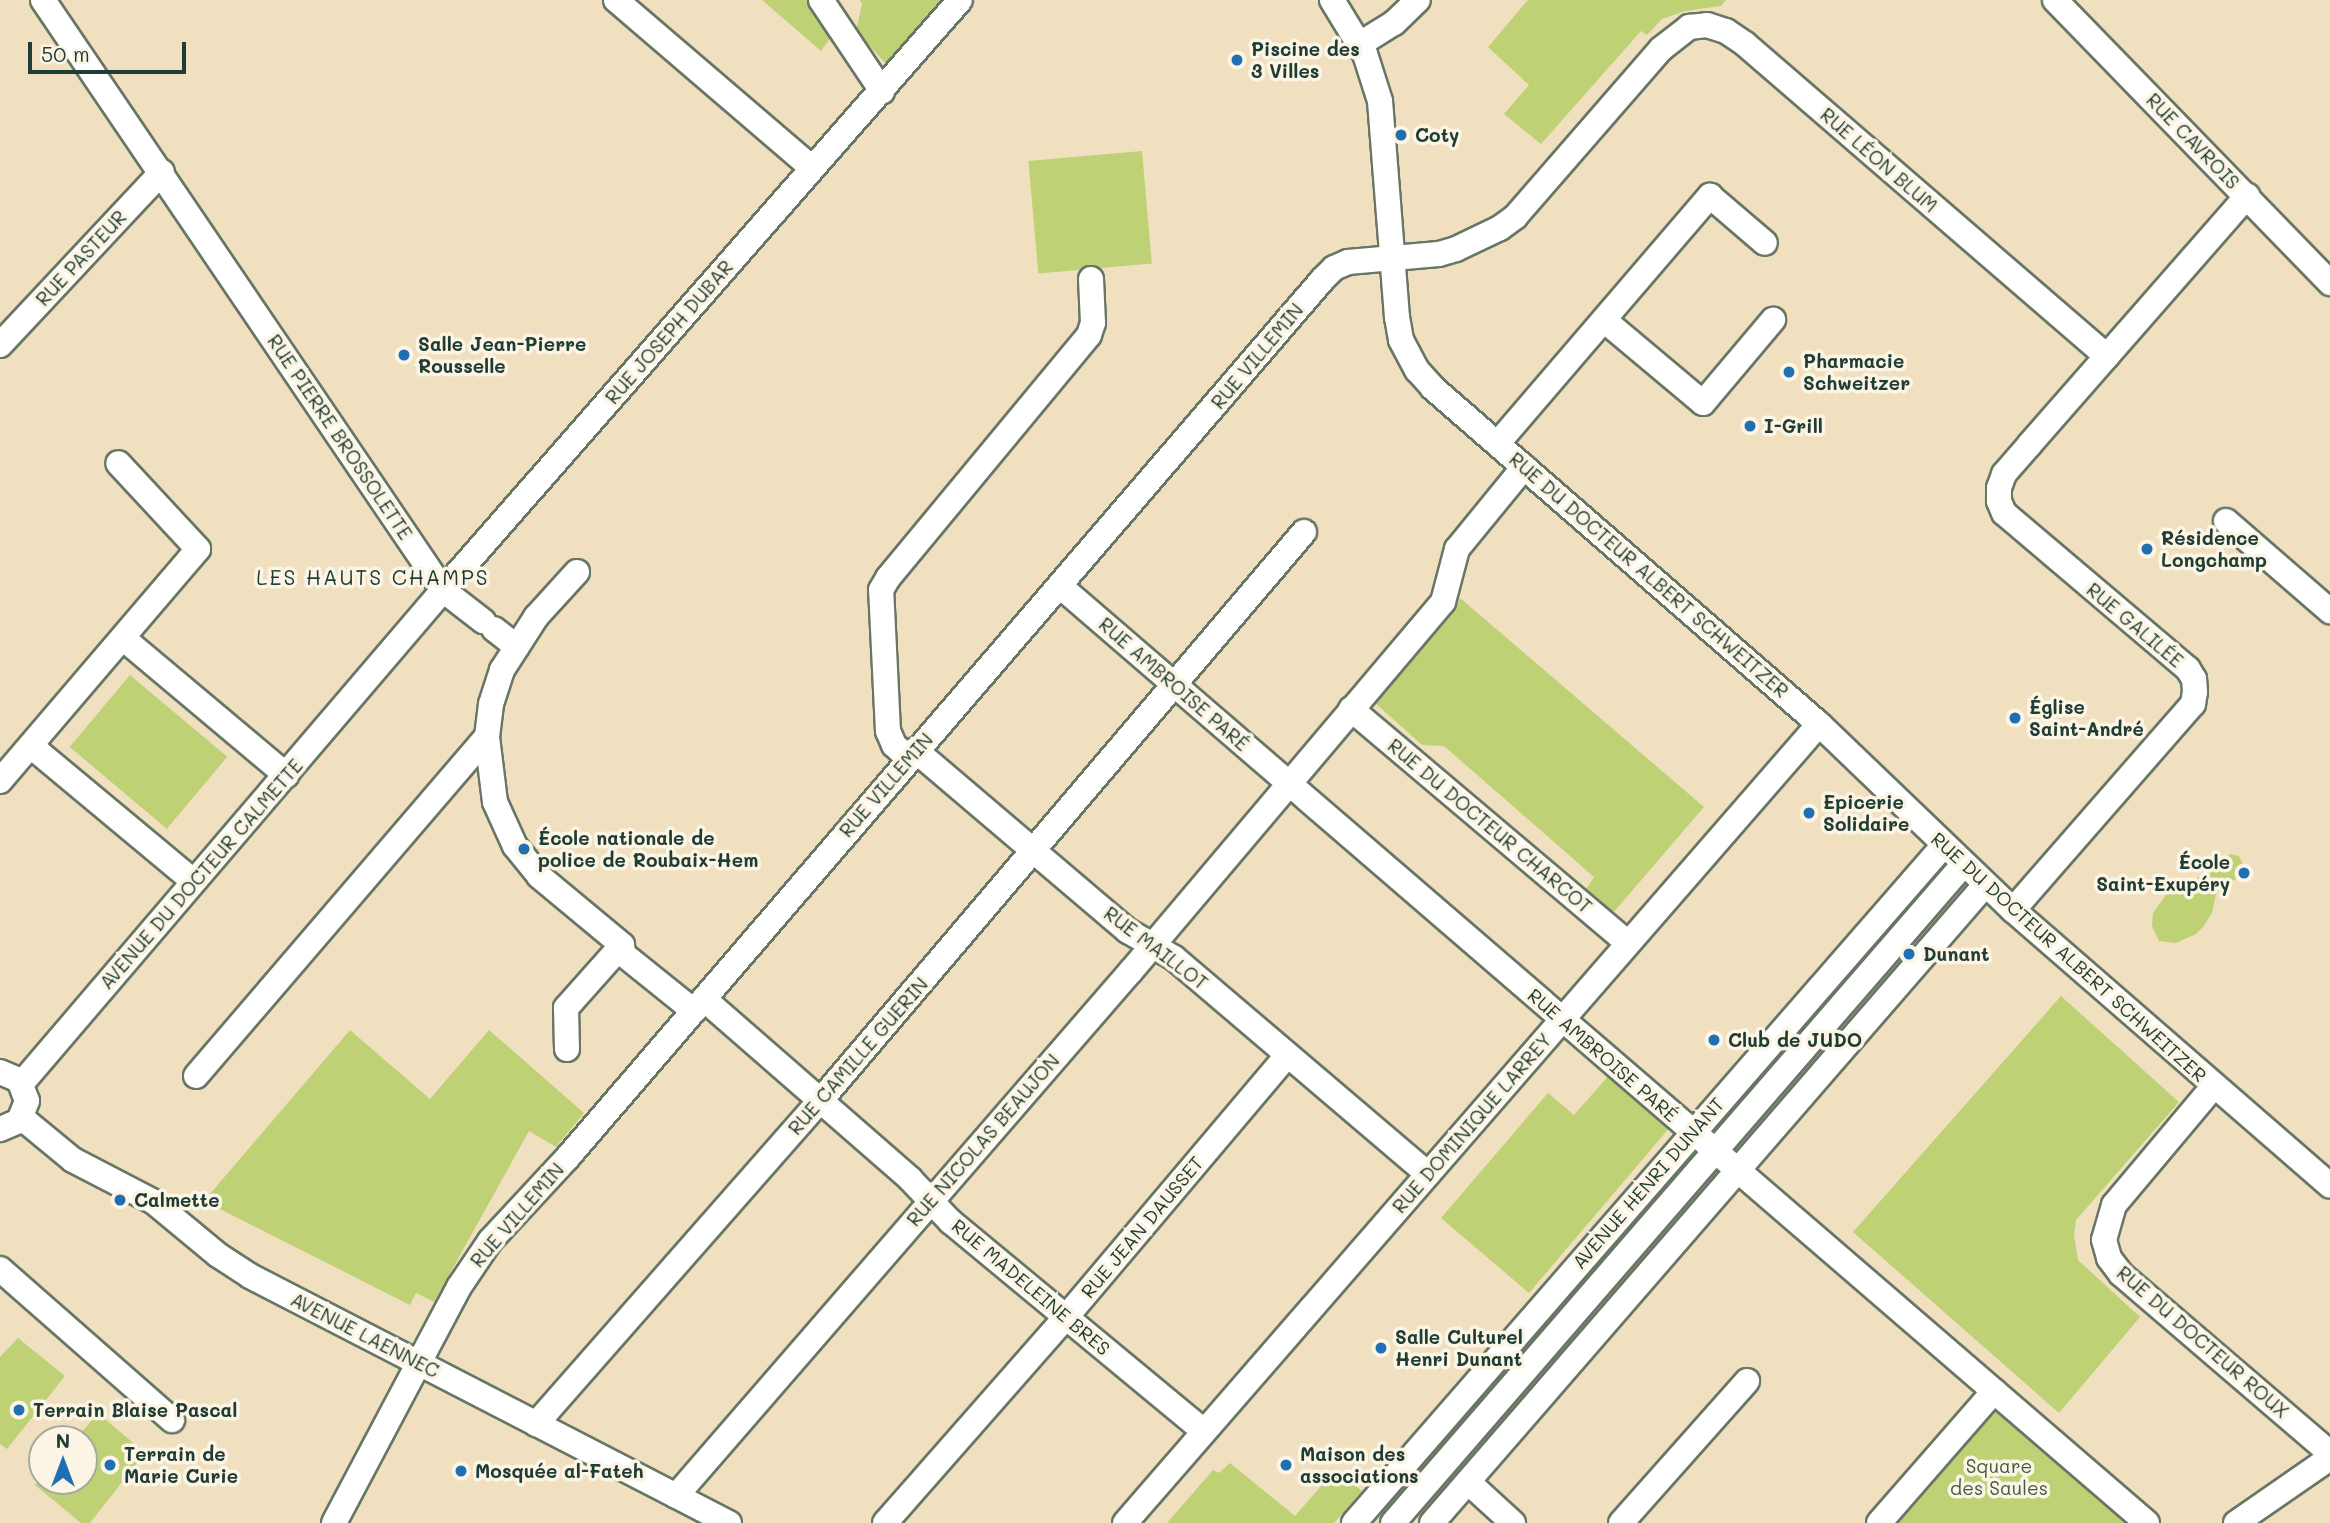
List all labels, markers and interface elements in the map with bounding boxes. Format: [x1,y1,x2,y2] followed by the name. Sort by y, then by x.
[32,28,189,72] scale bar
[1251,38,1360,82] place label: Piscine des 3 Villes
[41,40,90,67] text: 50 m
[1229,52,1245,68] marker: Piscine des 3 Villes
[2142,88,2244,194] street label: RUE CAVROIS
[1816,103,1942,217] street label: RUE LÉON BLUM
[1415,124,1459,146] place label: Coty
[1393,127,1409,143] marker: Coty
[31,206,131,310] street label: RUE PASTEUR
[600,255,738,409] street label: RUE JOSEPH DUBAR
[1206,299,1308,413] street label: RUE VILLEMIN
[263,330,417,544] street label: RUE PIERRE BROSSOLETTE
[418,333,586,377] place label: Salle Jean-Pierre Rousselle
[396,347,412,363] marker: Salle Jean-Pierre Rousselle
[1803,350,1910,394] place label: Pharmacie Schweitzer
[1781,364,1797,380] marker: Pharmacie Schweitzer
[1764,415,1823,437] place label: I-Grill
[1742,418,1758,434] marker: I-Grill
[1505,447,1793,703] street label: RUE DU DOCTEUR ALBERT SCHWEITZER
[2161,527,2267,571] place label: Résidence Longchamp
[2139,541,2155,557] marker: Résidence Longchamp
[258,564,488,590] district label: LES HAUTS CHAMPS
[2082,578,2188,672] street label: RUE GALILÉE
[1094,613,1254,755] street label: RUE AMBROISE PARÉ
[2029,696,2144,740] place label: Église Saint-André
[2007,710,2023,726] marker: Église Saint-André
[835,728,937,842] street label: RUE VILLEMIN
[1383,734,1597,918] street label: RUE DU DOCTEUR CHARCOT
[95,754,307,994] street label: AVENUE DU DOCTEUR CALMETTE
[1823,791,1909,835] place label: Epicerie Solidaire
[1801,805,1817,821] marker: Epicerie Solidaire
[538,827,758,871] place label: École nationale de police de Roubaix-Hem
[1927,827,2211,1087] street label: RUE DU DOCTEUR ALBERT SCHWEITZER
[516,841,532,857] marker: École nationale de police de Roubaix-Hem
[2096,851,2230,895] place label: École Saint-Exupéry
[2236,865,2252,881] marker: École Saint-Exupéry
[1100,902,1212,994] street label: RUE MAILLOT
[1923,943,1989,965] place label: Dunant
[1901,946,1917,962] marker: Dunant
[783,973,933,1139] street label: RUE CAMILLE GUERIN
[1523,984,1683,1126] street label: RUE AMBROISE PARÉ
[1388,1028,1556,1218] street label: RUE DOMINIQUE LARREY
[1728,1029,1862,1051] place label: Club de JUDO
[1706,1032,1722,1048] marker: Club de JUDO
[902,1049,1064,1231] street label: RUE NICOLAS BEAUJON
[1567,1093,1729,1273] street label: AVENUE HENRI DUNANT
[1076,1151,1208,1303] street label: RUE JEAN DAUSSET
[466,1158,568,1272] street label: RUE VILLEMIN
[134,1189,219,1211] place label: Calmette
[112,1192,128,1208] marker: Calmette
[947,1214,1115,1360] street label: RUE MADELEINE BRES
[2112,1261,2294,1423] street label: RUE DU DOCTEUR ROUX
[287,1288,443,1382] street label: AVENUE LAENNEC
[1395,1326,1523,1370] place label: Salle Culturel Henri Dunant
[1373,1340,1389,1356] marker: Salle Culturel Henri Dunant
[33,1399,237,1421] place label: Terrain Blaise Pascal
[11,1402,27,1418] marker: Terrain Blaise Pascal
[28,1425,98,1495] north arrow
[56,1428,70,1453] text: N
[124,1443,238,1487] place label: Terrain de Marie Curie
[1300,1443,1419,1487] place label: Maison des associations
[1950,1455,2048,1499] park label: Square des Saules
[102,1457,118,1473] marker: Terrain de Marie Curie
[1278,1457,1294,1473] marker: Maison des associations
[475,1460,644,1482] place label: Mosquée al-Fateh
[453,1463,469,1479] marker: Mosquée al-Fateh

